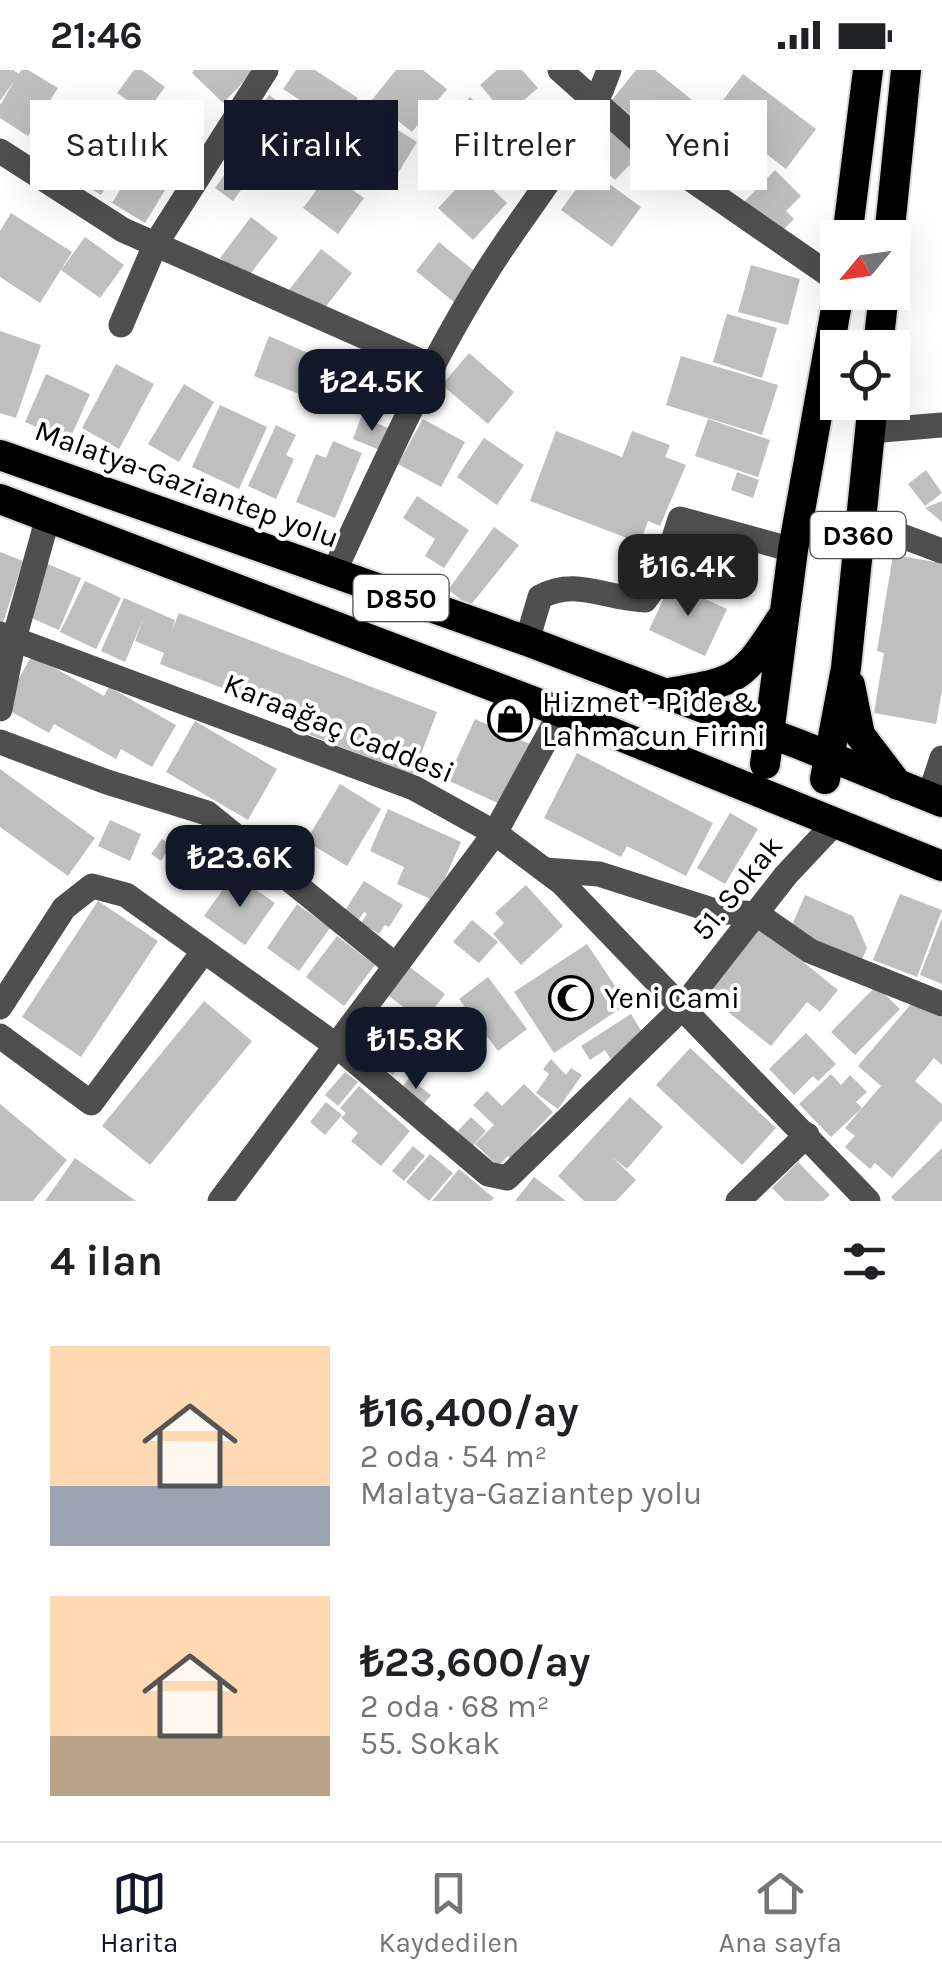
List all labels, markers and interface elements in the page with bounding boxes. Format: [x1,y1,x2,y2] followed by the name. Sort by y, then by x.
[50,13,142,58] text: 21:46
[30,100,204,190] chip: Satılık
[224,100,398,190] chip: Kiralık
[418,100,610,190] chip: Filtreler
[630,100,767,190] chip: Yeni
[820,220,910,310] north arrow
[820,220,910,420] map controls
[820,330,910,420] button: locate
[291,349,453,434] pin: ₺24.5K
[320,363,424,400] text: ₺24.5K
[30,412,344,556] street label: Malatya-Gaziantep yolu
[810,512,906,558] road number: D360
[607,534,769,619] pin: ₺16.4K
[640,548,736,585] text: ₺16.4K
[354,575,448,621] road number: D850
[219,665,459,791] street label: Karaağaç Caddesi
[542,684,766,754] place label: Hizmet - Pide & Lahmacun Firini
[487,696,533,742] shop icon: Hizmet - Pide & Lahmacun Firini
[159,825,321,910] pin: ₺23.6K
[684,828,790,948] street label: 51. Sokak
[188,839,292,876] text: ₺23.6K
[548,975,594,1021] mosque icon: Yeni Cami
[604,980,740,1016] place label: Yeni Cami
[335,1007,497,1092] pin: ₺15.8K
[368,1021,464,1058] text: ₺15.8K
[837,1234,892,1289] icon: filters
[50,1236,163,1286] text: 4 ilan
[130,1386,250,1506] icon: home
[360,1387,579,1437] text: ₺16,400/ay
[360,1438,547,1475] text: 2 oda · 54 m²
[360,1475,702,1512] text: Malatya-Gaziantep yolu
[130,1636,250,1756] icon: home
[360,1637,590,1687] text: ₺23,600/ay
[360,1688,549,1725] text: 2 oda · 68 m²
[360,1725,500,1762] text: 55. Sokak
[100,1866,179,1959] tab: Harita
[378,1866,519,1959] tab: Kaydedilen
[719,1866,842,1959] tab: Ana sayfa

